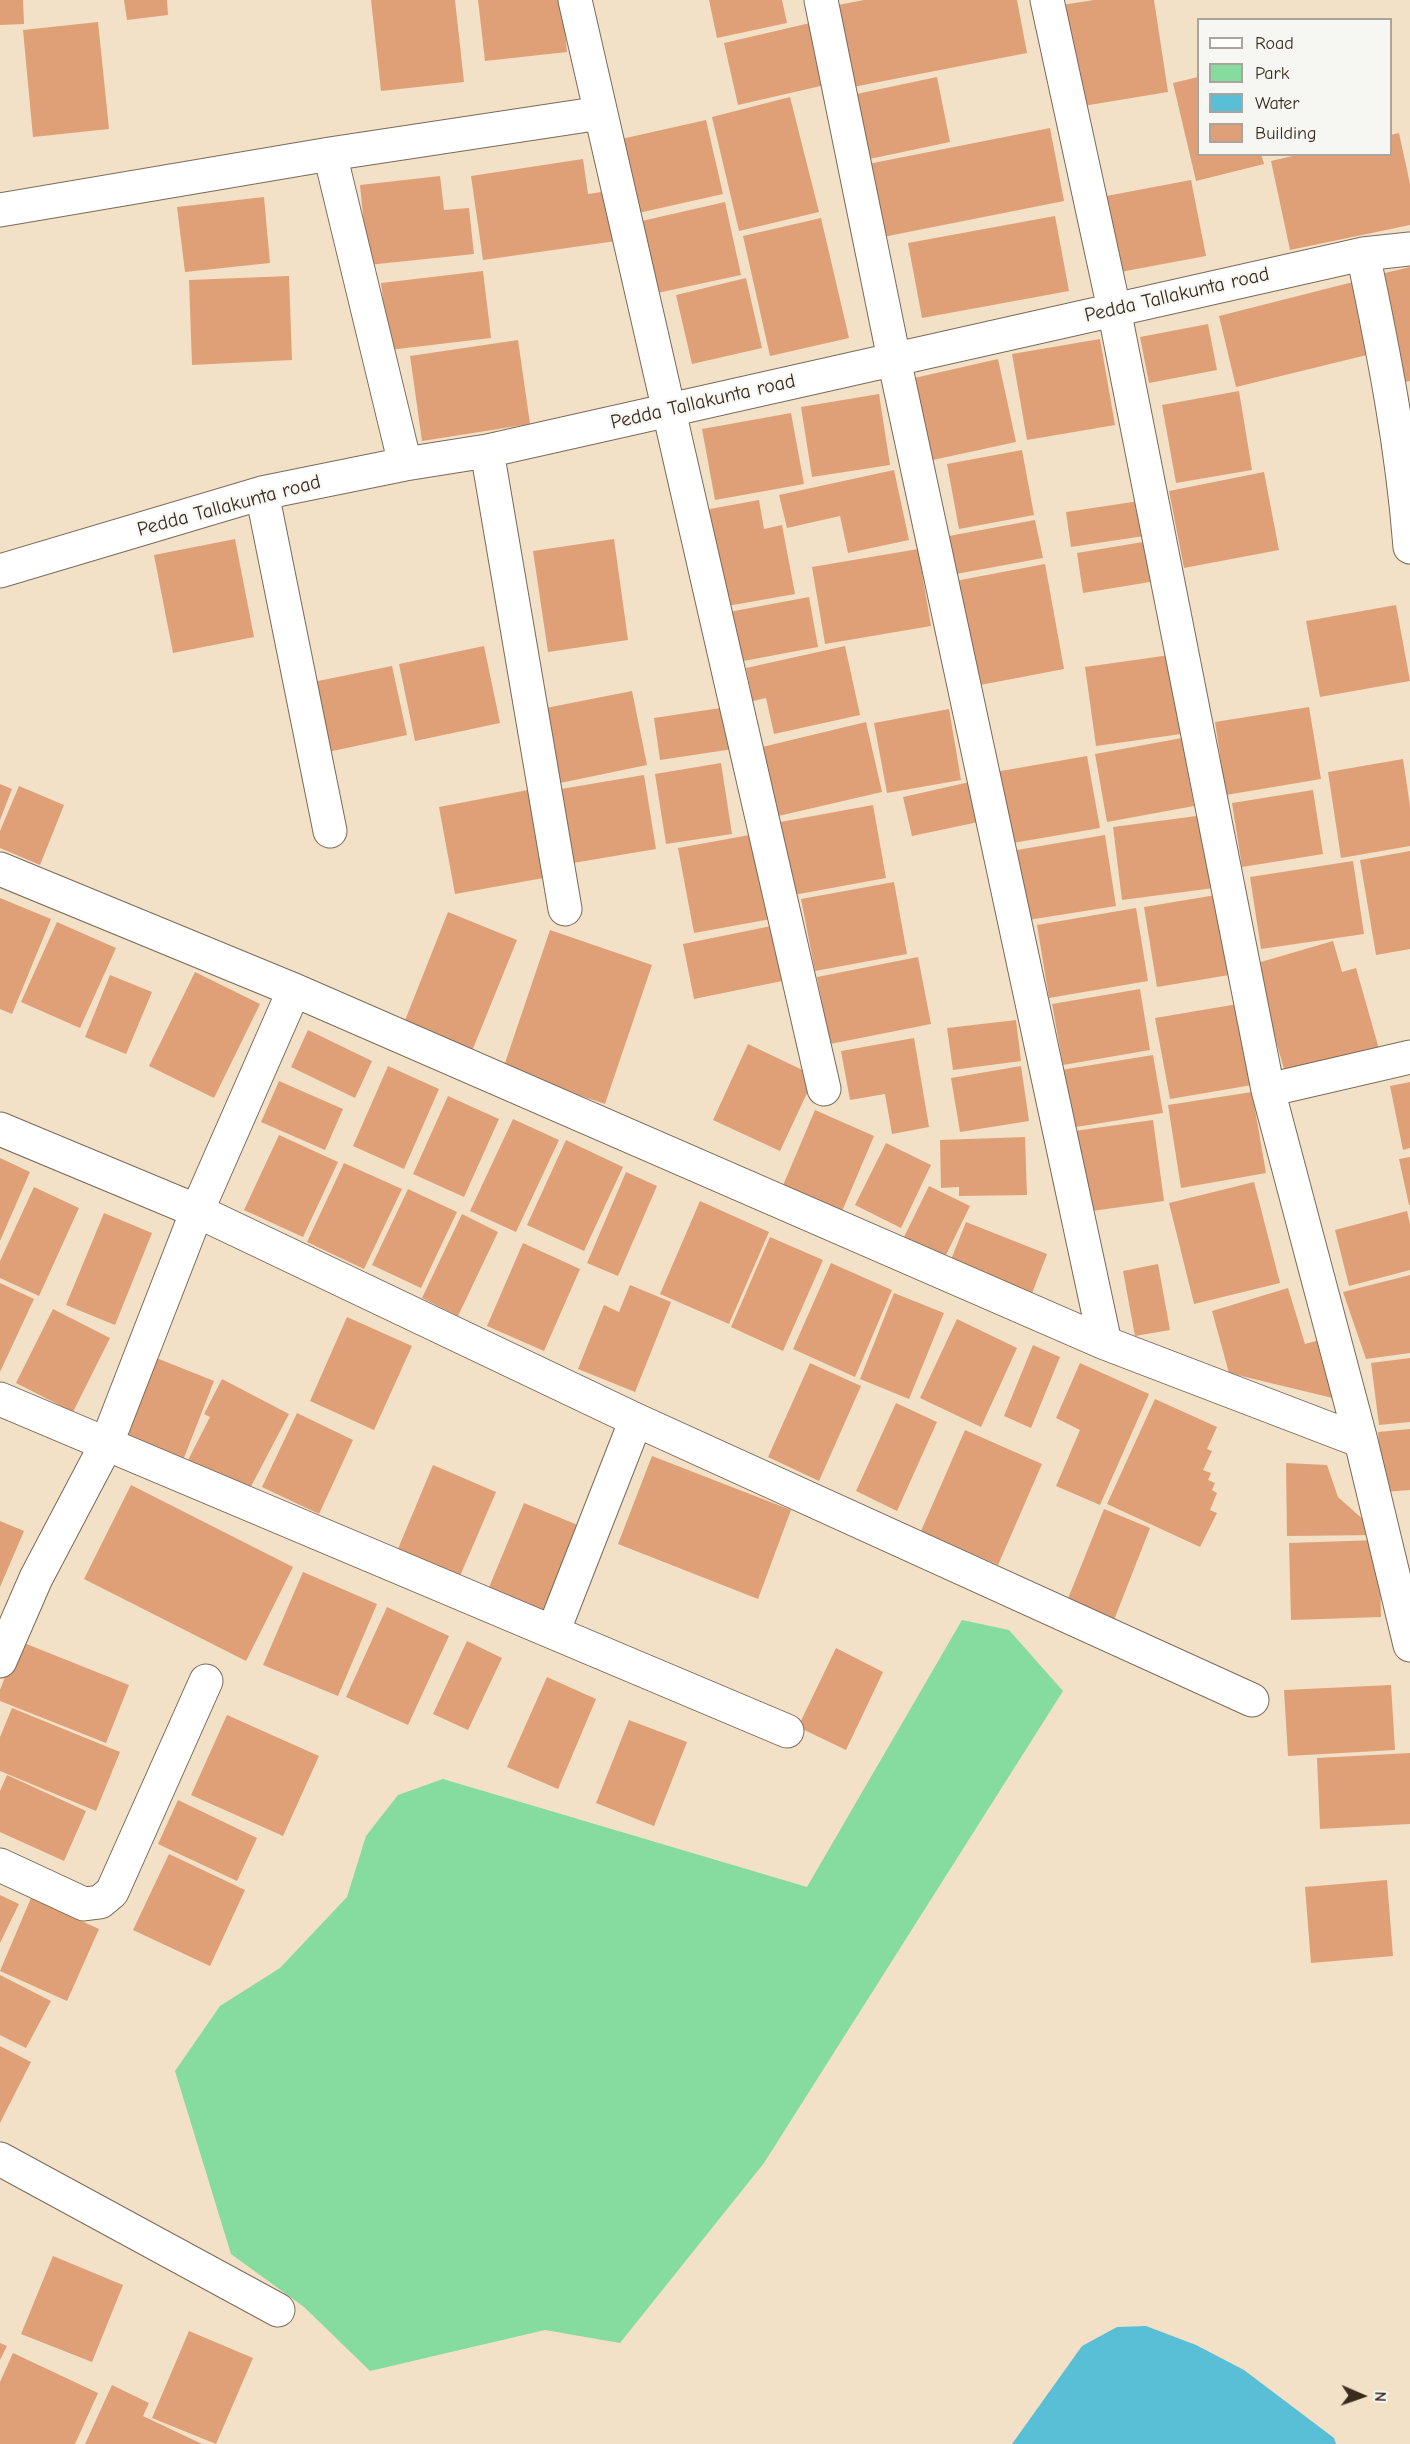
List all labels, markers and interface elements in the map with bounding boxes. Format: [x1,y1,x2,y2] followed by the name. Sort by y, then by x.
[1197,18,1392,156] legend
[1255,33,1294,54] text: Road
[1255,63,1289,84] text: Park
[1255,93,1299,114] text: Water
[1255,123,1317,144] text: Building
[1082,262,1272,328] street label: Pedda Tallakunta road
[608,369,798,435] street label: Pedda Tallakunta road
[135,470,323,542] street label: Pedda Tallakunta road
[1332,2366,1392,2426] north arrow
[1371,2391,1389,2402] text: N

